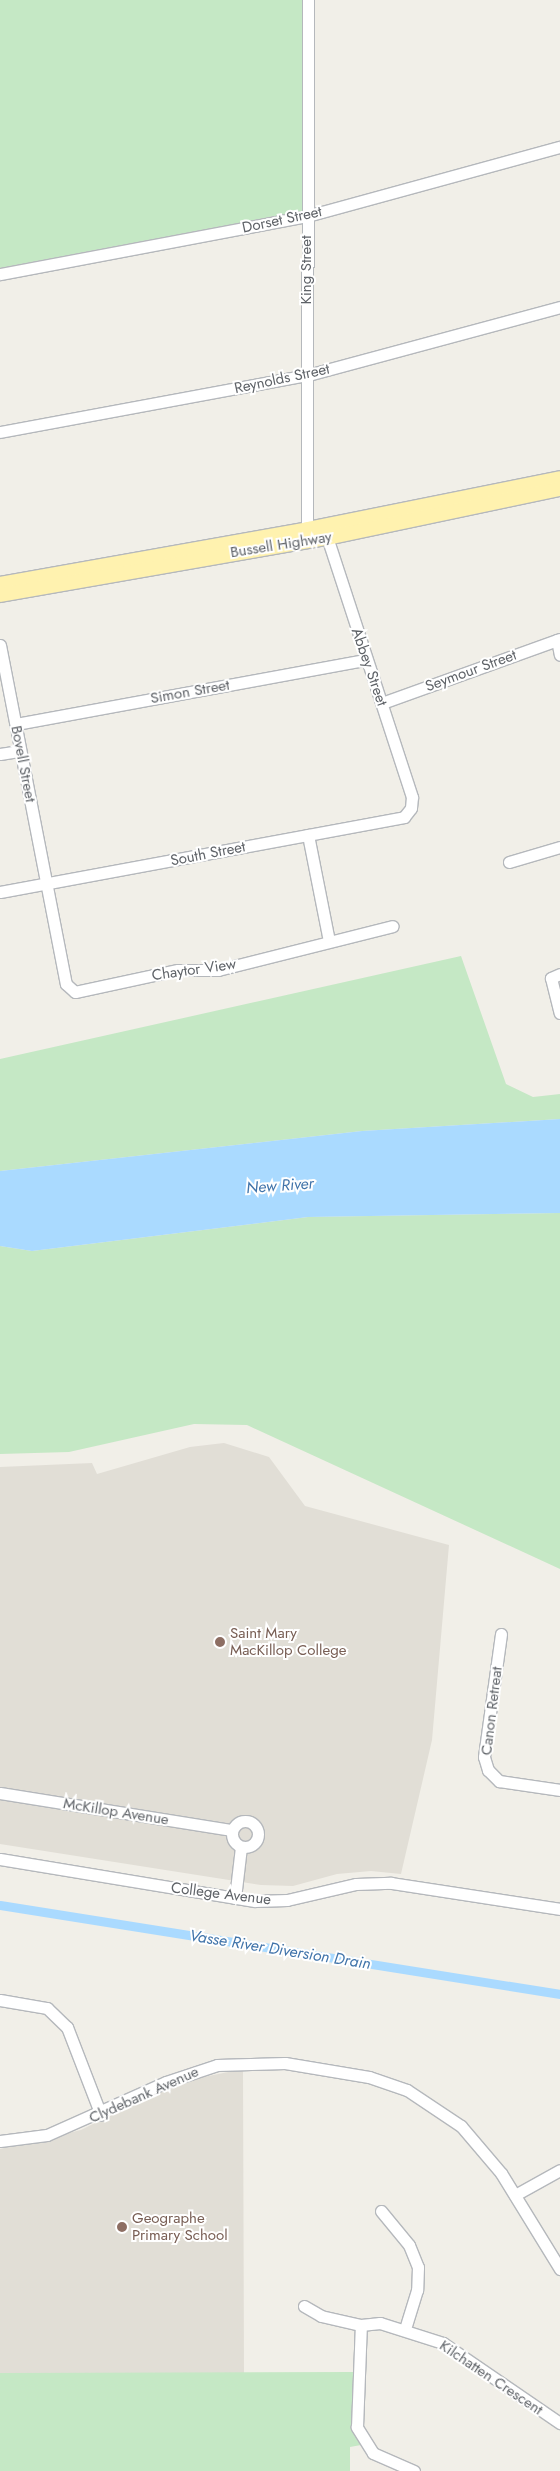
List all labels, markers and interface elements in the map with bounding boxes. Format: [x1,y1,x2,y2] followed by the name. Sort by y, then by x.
[240,203,324,237] street label: Dorset Street
[298,235,316,305] street label: King Street
[233,360,331,398] street label: Reynolds Street
[229,528,333,562] street label: Bussell Highway
[347,626,391,708] street label: Abbey Street
[423,646,519,696] street label: Seymour Street
[149,676,231,708] street label: Simon Street
[7,724,39,804] street label: Bovell Street
[169,838,247,870] street label: South Street
[151,955,237,985] street label: Chaytor View
[246,1174,314,1198] water label: New River
[230,1624,346,1659] place label: Saint Mary MacKillop College
[214,1636,226,1648] marker: Saint Mary MacKillop College
[478,1666,506,1756] street label: Canon Retreat
[62,1795,170,1829] street label: McKillop Avenue
[170,1879,272,1909] street label: College Avenue
[188,1926,372,1974] water label: Vasse River Diversion Drain
[86,2063,202,2127] street label: Clydebank Avenue
[132,2209,228,2244] place label: Geographe Primary School
[116,2221,128,2233] marker: Geographe Primary School
[436,2337,546,2419] street label: Kilchatten Crescent

